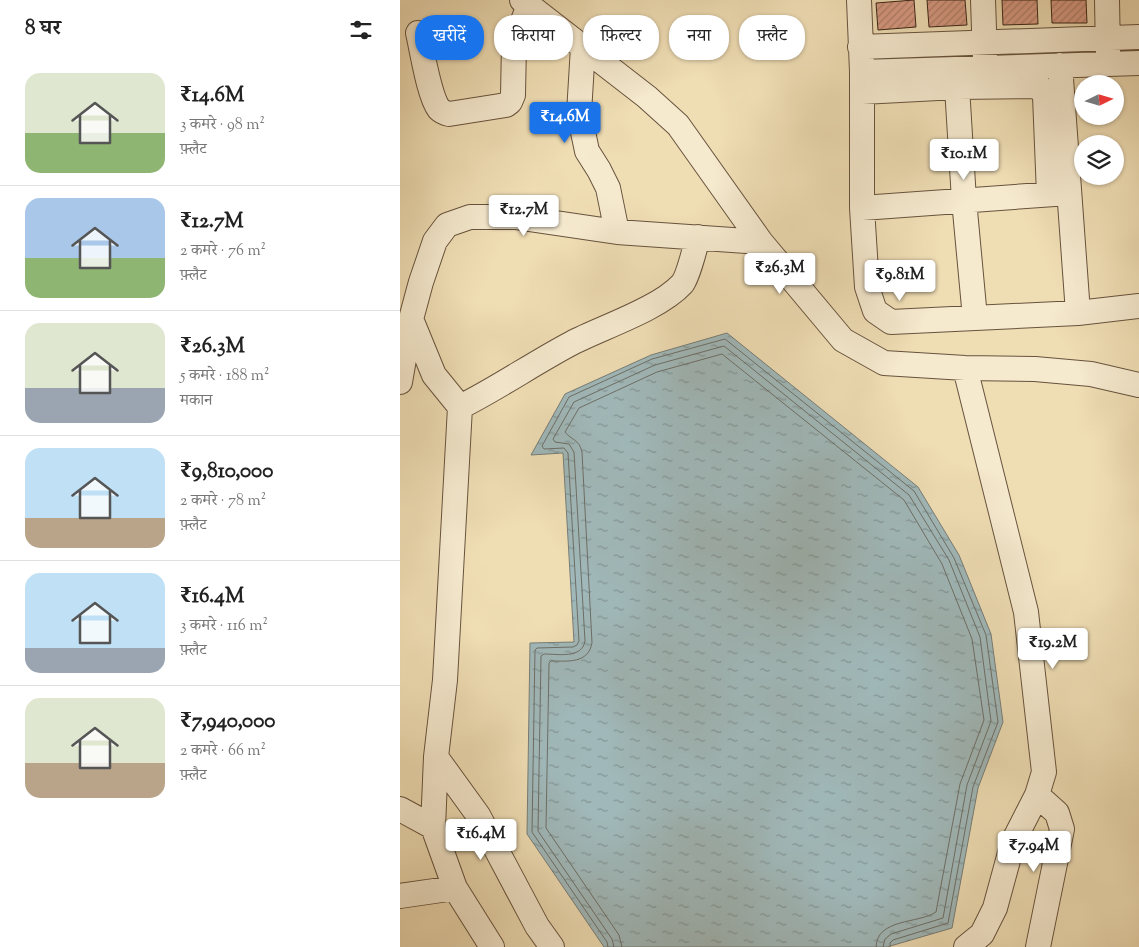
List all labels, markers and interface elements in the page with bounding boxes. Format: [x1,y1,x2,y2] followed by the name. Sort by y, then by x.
[25,14,61,44] text: 8 घर
[415,15,484,60] chip: खरीदें
[494,15,573,60] chip: किराया
[583,15,659,60] chip: फ़िल्टर
[669,15,729,60] chip: नया
[739,15,805,60] chip: फ़्लैट
[347,16,375,44] icon: filters
[1074,75,1124,125] north arrow
[1074,75,1124,185] map controls
[180,81,244,111] text: ₹14.6M
[65,93,125,153] icon: home
[524,102,606,144] pin: ₹14.6M
[541,106,589,129] text: ₹14.6M
[180,114,265,137] text: 3 कमरे · 98 m²
[1074,135,1124,185] button: layers
[923,138,1005,181] pin: ₹10.1M
[180,139,207,162] text: फ़्लैट
[941,143,987,166] text: ₹10.1M
[483,194,565,237] pin: ₹12.7M
[500,199,548,222] text: ₹12.7M
[180,207,244,237] text: ₹12.7M
[65,218,125,278] icon: home
[180,240,266,263] text: 2 कमरे · 76 m²
[739,252,821,295] pin: ₹26.3M
[755,257,805,280] text: ₹26.3M
[859,260,941,302] pin: ₹9.81M
[876,264,925,287] text: ₹9.81M
[180,265,207,288] text: फ़्लैट
[180,332,245,362] text: ₹26.3M
[65,343,125,403] icon: home
[180,365,269,388] text: 5 कमरे · 188 m²
[180,390,212,413] text: मकान
[180,457,273,487] text: ₹9,810,000
[65,468,125,528] icon: home
[180,490,266,513] text: 2 कमरे · 78 m²
[180,515,207,538] text: फ़्लैट
[180,582,244,612] text: ₹16.4M
[65,593,125,653] icon: home
[180,615,268,638] text: 3 कमरे · 116 m²
[1012,628,1094,670] pin: ₹19.2M
[1029,632,1077,655] text: ₹19.2M
[180,640,207,663] text: फ़्लैट
[180,707,275,737] text: ₹7,940,000
[65,718,125,778] icon: home
[180,740,266,763] text: 2 कमरे · 66 m²
[180,765,207,788] text: फ़्लैट
[440,818,522,861] pin: ₹16.4M
[457,823,505,846] text: ₹16.4M
[993,830,1075,873] pin: ₹7.94M
[1009,835,1059,858] text: ₹7.94M

